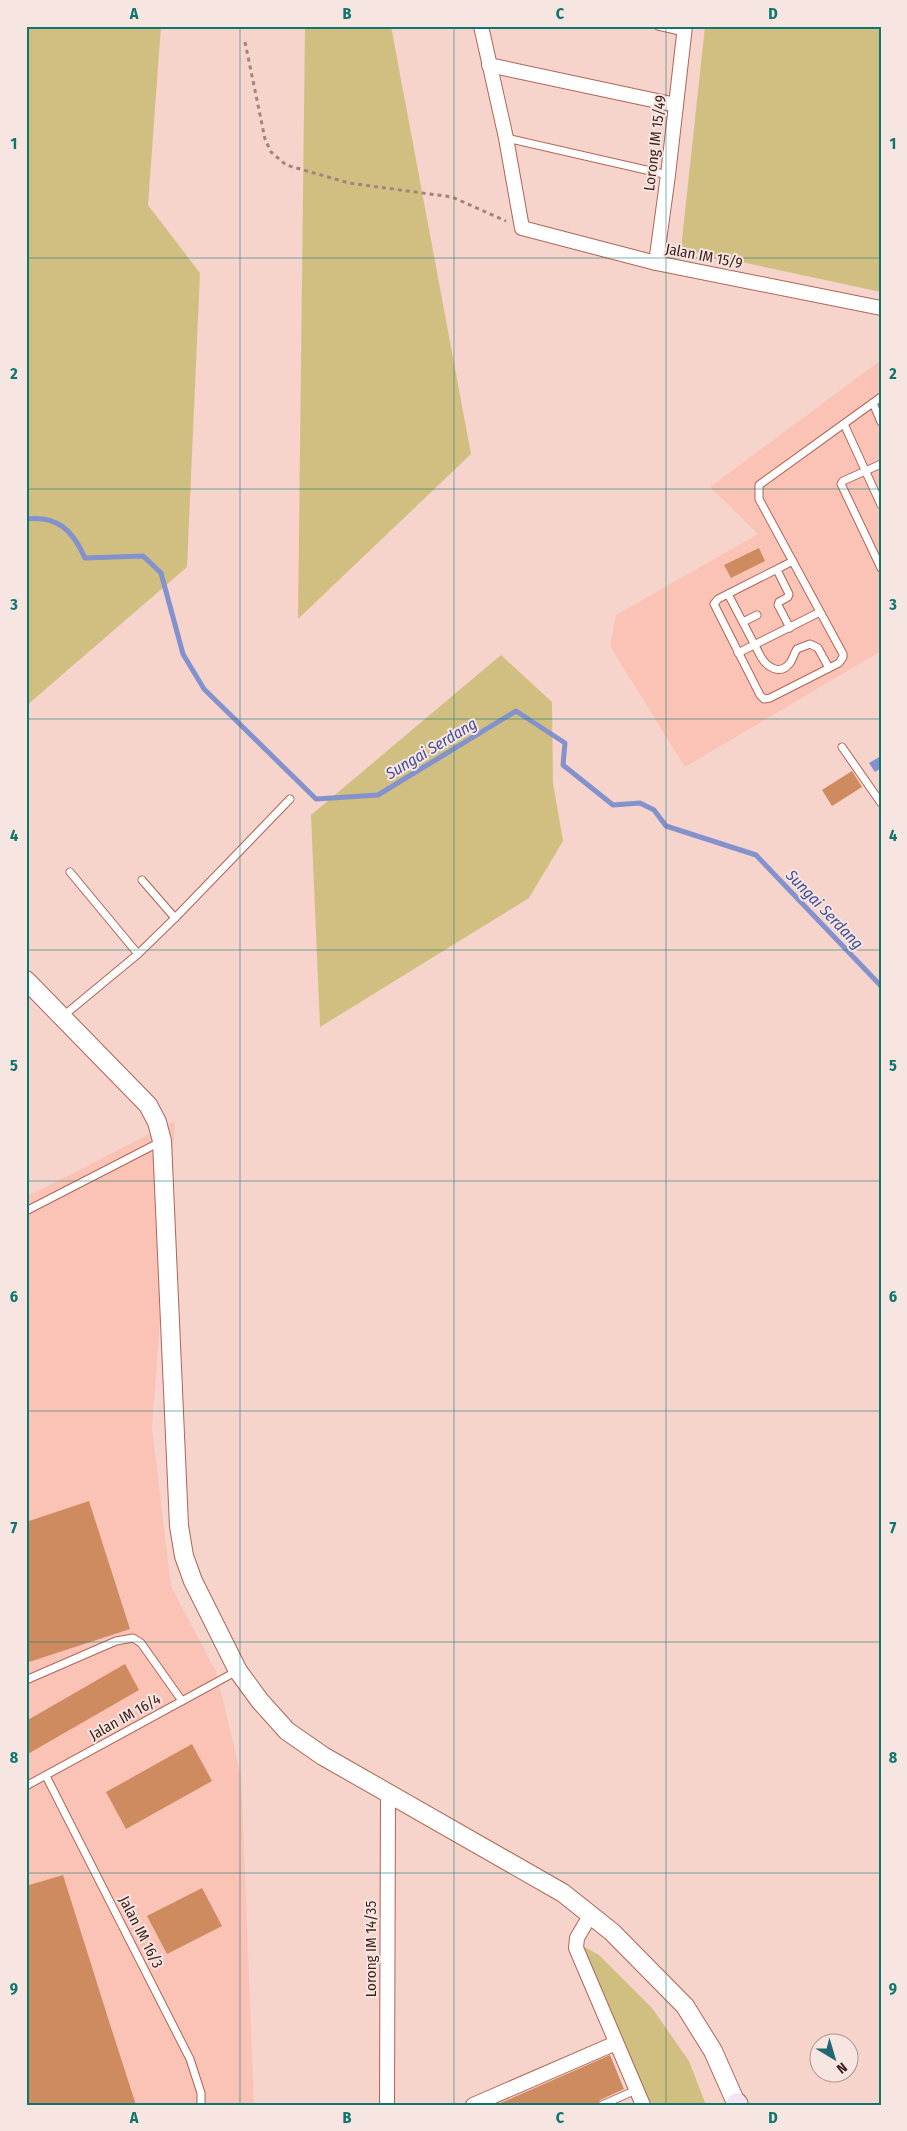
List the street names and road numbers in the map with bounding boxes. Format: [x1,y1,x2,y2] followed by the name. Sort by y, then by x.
[640,94,670,192] street label: Lorong IM 15/49
[664,240,744,272] street label: Jalan IM 15/9
[86,1690,164,1744] street label: Jalan IM 16/4
[115,1893,167,1971] street label: Jalan IM 16/3
[362,1901,380,1997] street label: Lorong IM 14/35

